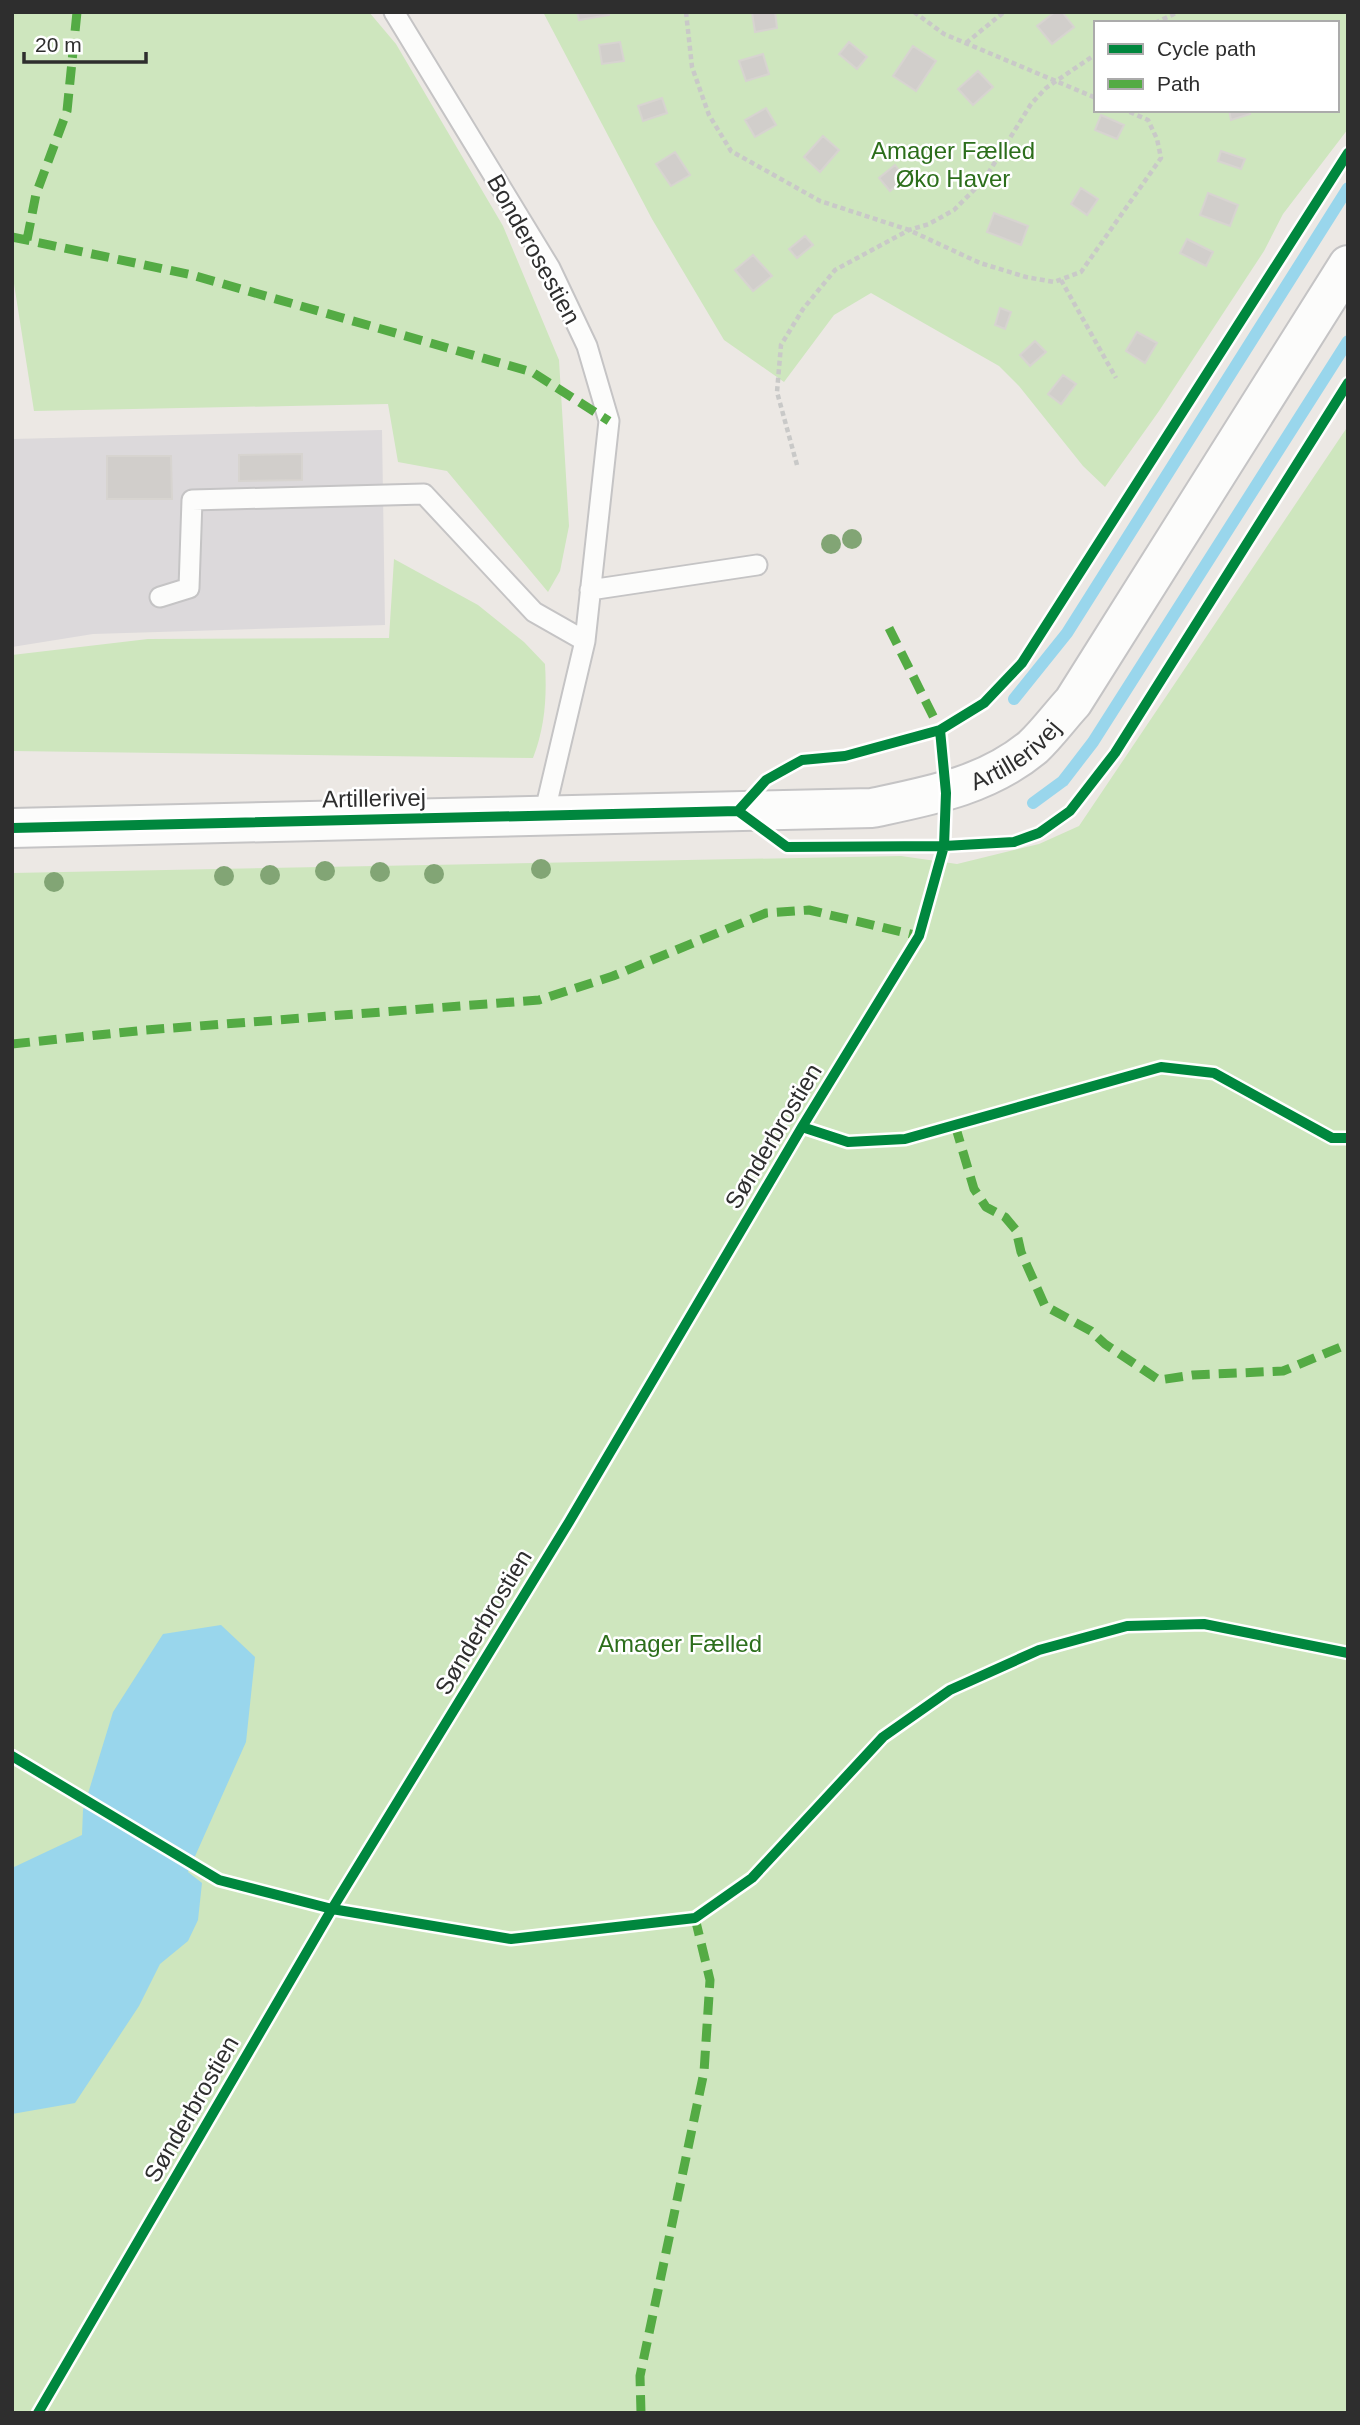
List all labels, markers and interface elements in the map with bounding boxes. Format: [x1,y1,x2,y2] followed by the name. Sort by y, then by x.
[24,21,147,65] scale bar
[1094,21,1339,112] legend
[35,33,82,56] text: 20 m
[1157,37,1256,60] text: Cycle path
[1157,72,1200,95] text: Path
[871,137,1035,192] park label: Amager Fælled Øko Haver
[482,170,586,328] street label: Bonderosestien
[966,714,1065,795] street label: Artillerivej
[322,784,426,812] street label: Artillerivej
[719,1059,827,1213] street label: Sønderbrostien
[429,1545,537,1699] street label: Sønderbrostien
[598,1630,762,1657] park label: Amager Fælled
[138,2031,244,2187] street label: Sønderbrostien

